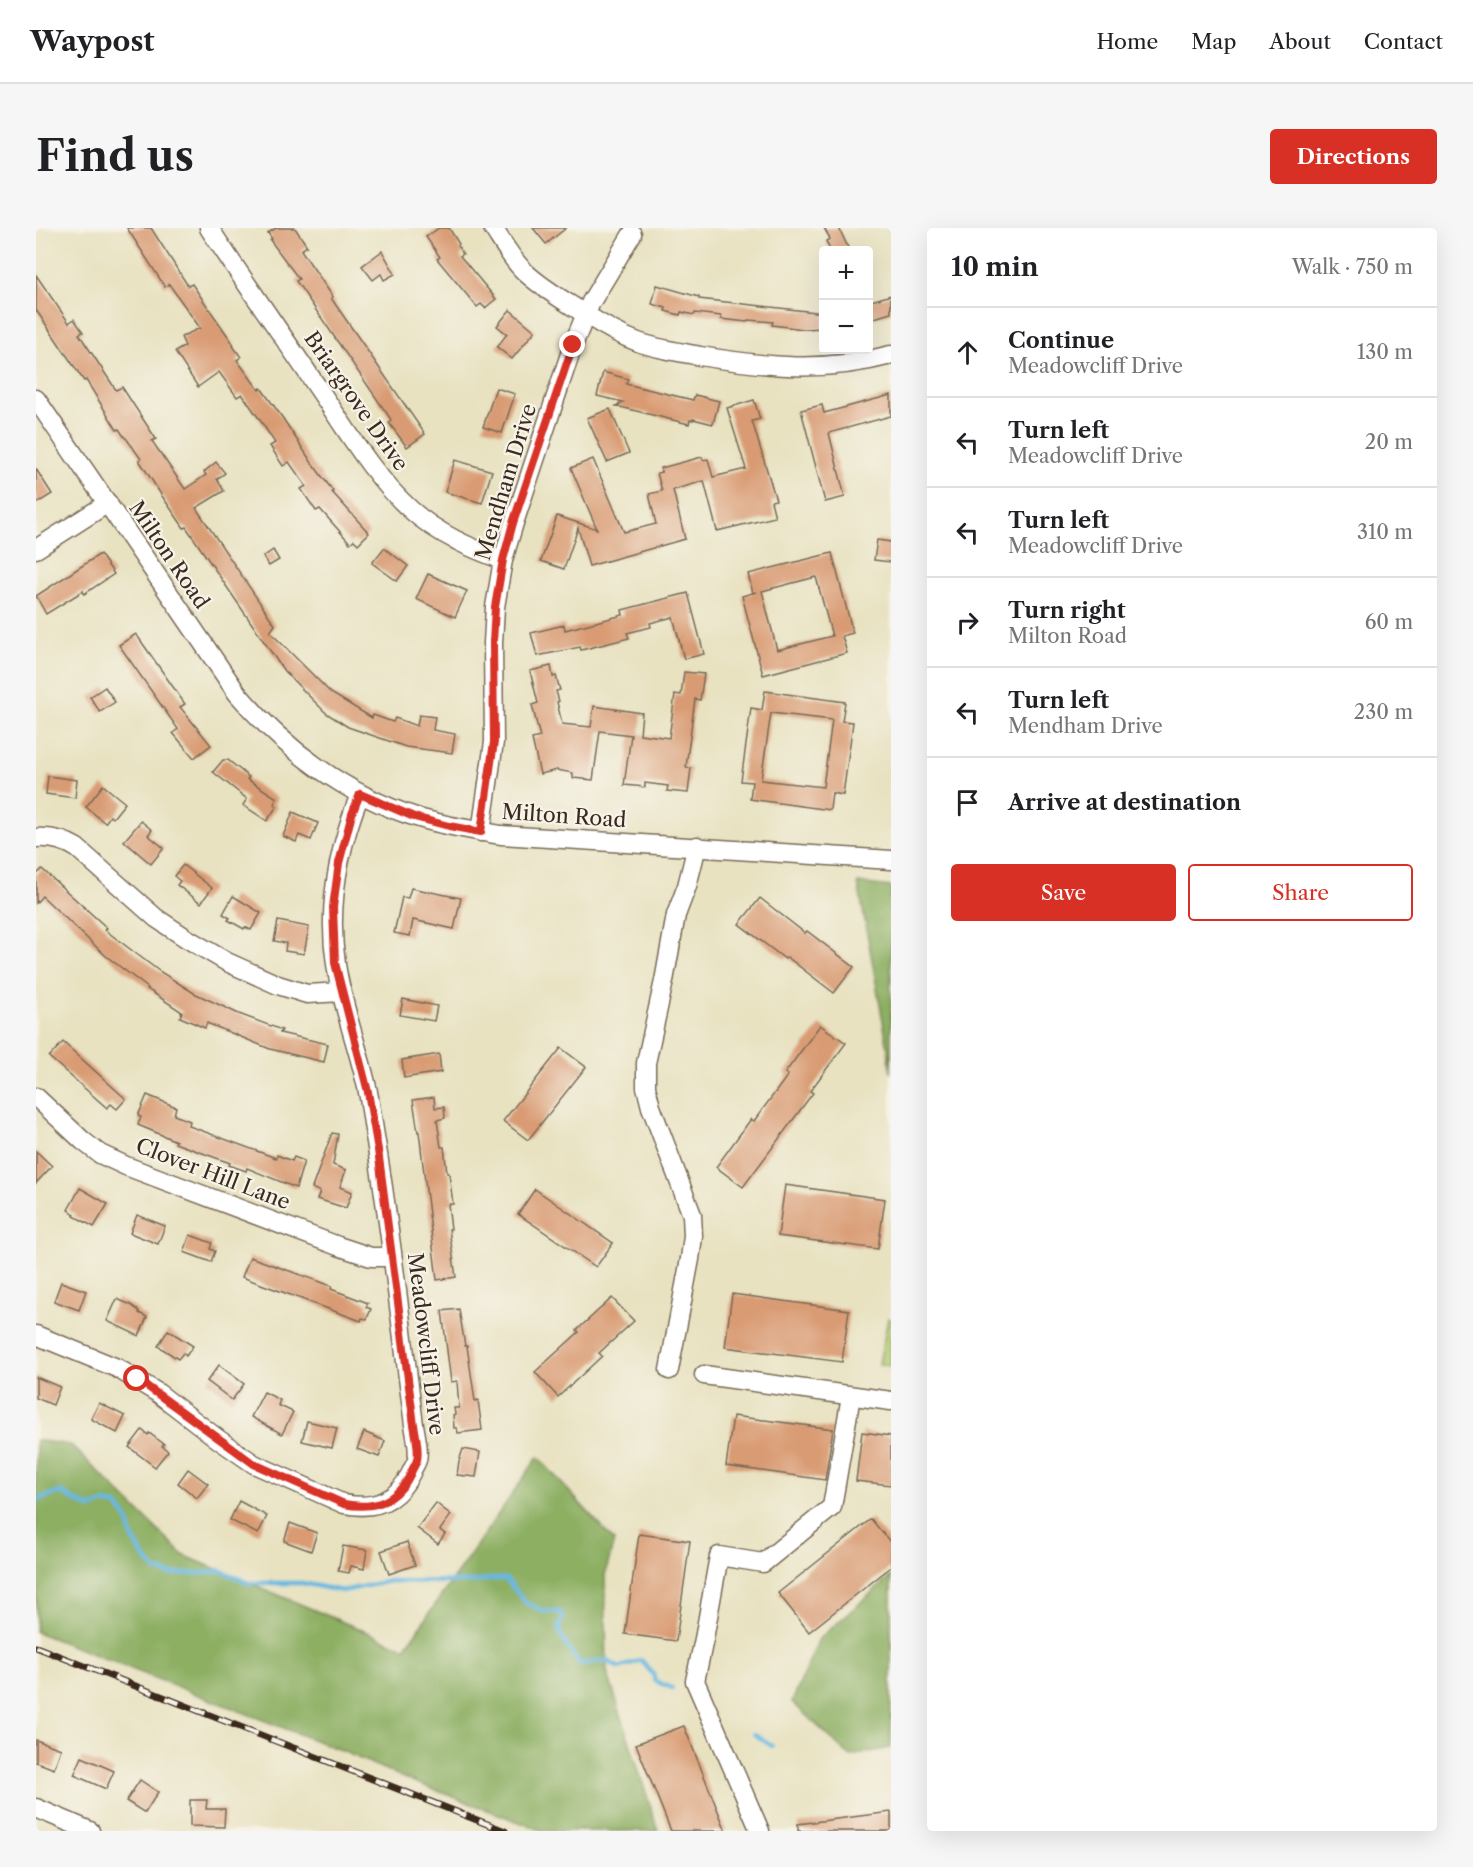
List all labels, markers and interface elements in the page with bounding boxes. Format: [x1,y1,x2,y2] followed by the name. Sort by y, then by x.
[30,24,154,58] text: Waypost
[1097,29,1158,54] text: Home
[1191,29,1236,54] text: Map
[1269,29,1331,54] text: About
[1364,29,1443,54] text: Contact
[1270,129,1437,184] button: Directions
[36,130,194,182] text: Find us
[819,246,873,354] map controls
[819,246,873,300] button: +
[951,251,1039,283] text: 10 min
[1292,255,1413,279] text: Walk · 750 m
[819,300,873,354] button: −
[299,326,414,475] street label: Briargrove Drive
[1008,327,1114,354] text: Continue
[559,331,585,357] route end
[951,336,984,369] icon: ahead
[1357,340,1413,364] text: 130 m
[1008,354,1183,378] text: Meadowcliff Drive
[470,401,541,563] street label: Mendham Drive
[1008,417,1109,444] text: Turn left
[951,426,984,459] icon: left
[1365,430,1413,454] text: 20 m
[1008,444,1183,468] text: Meadowcliff Drive
[124,496,215,614] street label: Milton Road
[1008,507,1109,534] text: Turn left
[951,516,984,549] icon: left
[1357,520,1413,544] text: 310 m
[1008,534,1183,558] text: Meadowcliff Drive
[1008,597,1126,624] text: Turn right
[951,606,984,639] icon: right
[1365,610,1413,634] text: 60 m
[1008,624,1127,648] text: Milton Road
[1008,687,1109,714] text: Turn left
[951,696,984,729] icon: left
[1354,700,1413,724] text: 230 m
[1008,714,1163,738] text: Mendham Drive
[951,786,984,819] icon: arrive
[1008,789,1241,816] text: Arrive at destination
[501,799,627,832] street label: Milton Road
[951,864,1176,921] button: Save
[1188,864,1413,921] button: Share
[132,1133,294,1214] street label: Clover Hill Lane
[403,1251,450,1437] street label: Meadowcliff Drive
[123,1365,149,1391] route start

